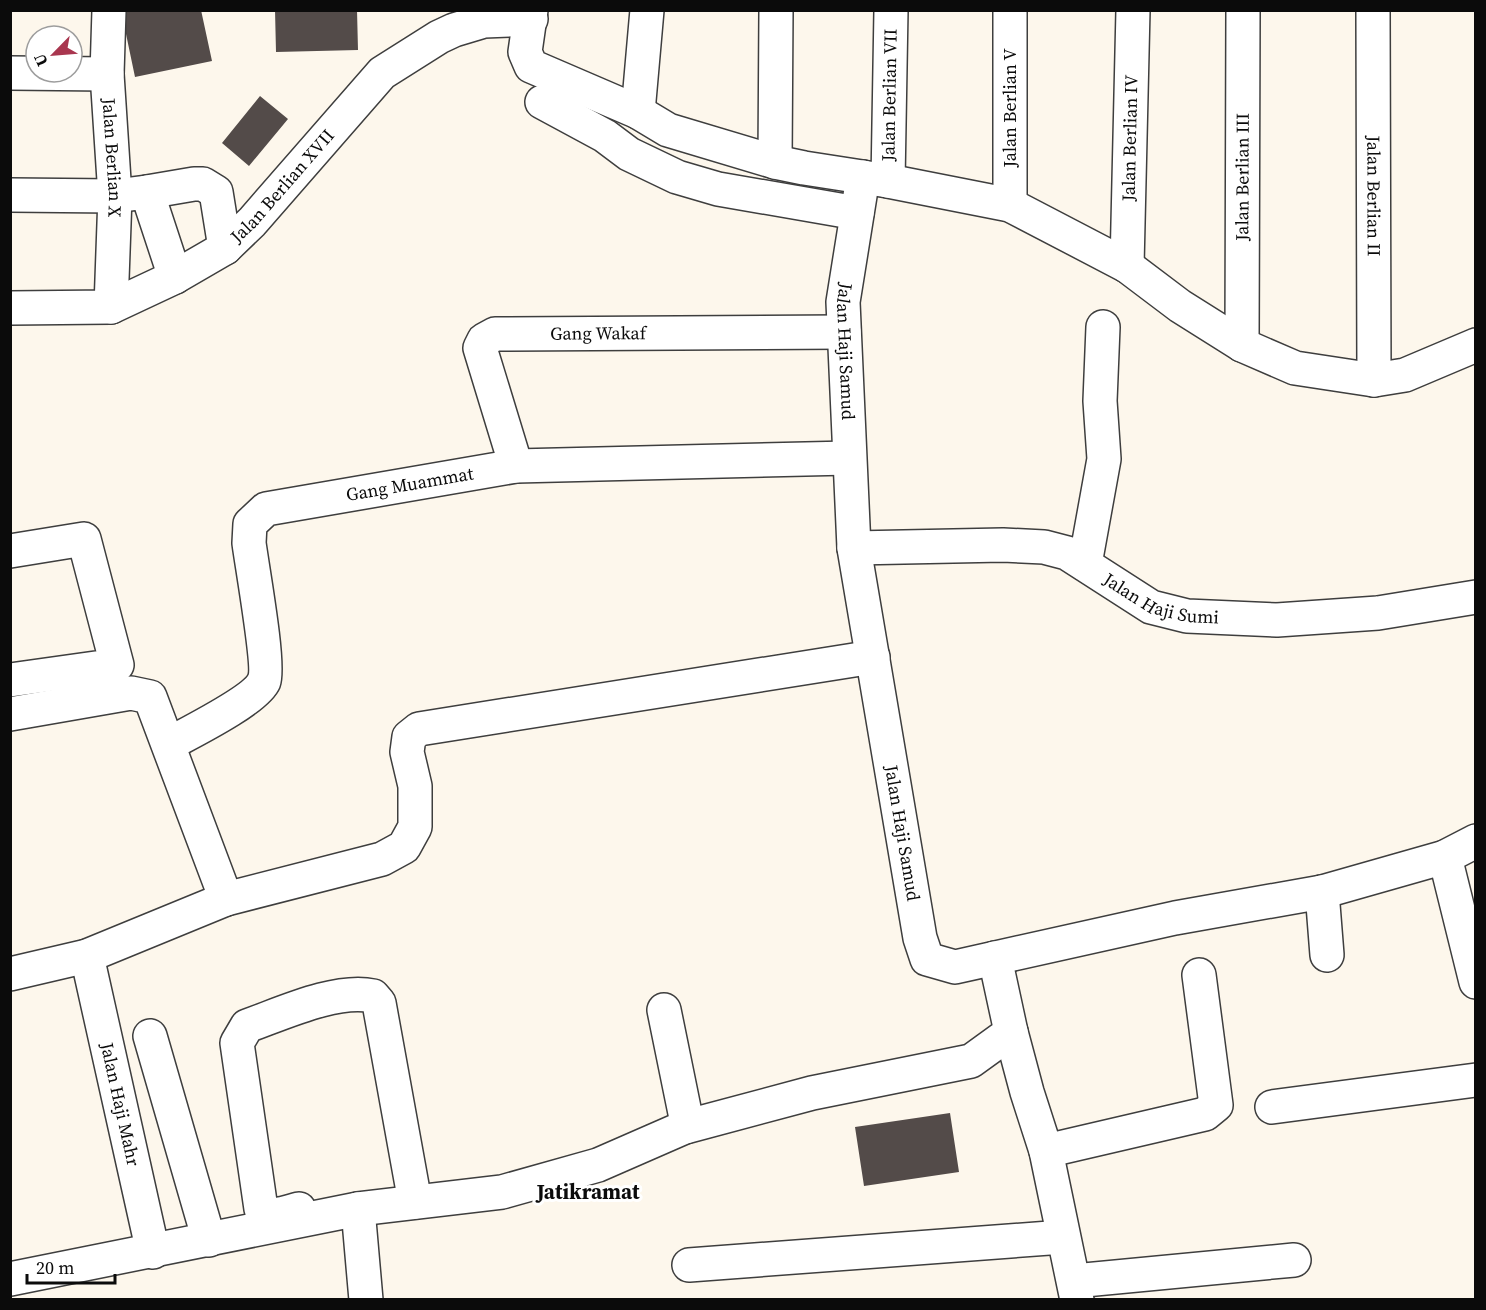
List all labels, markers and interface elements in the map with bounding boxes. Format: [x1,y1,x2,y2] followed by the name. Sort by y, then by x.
[24,24,84,84] north arrow
[875,28,903,163] street label: Jalan Berlian VII
[997,48,1022,169] street label: Jalan Berlian V
[28,50,53,70] text: U
[1115,74,1143,203] street label: Jalan Berlian IV
[97,96,128,218] street label: Jalan Berlian X
[1229,113,1255,242] street label: Jalan Berlian III
[224,123,340,249] street label: Jalan Berlian XVII
[1361,134,1387,257] street label: Jalan Berlian II
[831,280,861,421] street label: Jalan Haji Samud
[550,320,648,346] street label: Gang Wakaf
[344,461,475,507] street label: Gang Muammat
[1098,566,1220,629] street label: Jalan Haji Sumi
[879,762,927,903] street label: Jalan Haji Samud
[94,1039,147,1169] street label: Jalan Haji Mahr
[534,1177,640,1206] district label: Jatikramat
[27,1247,116,1285] scale bar
[36,1255,74,1280] text: 20 m

